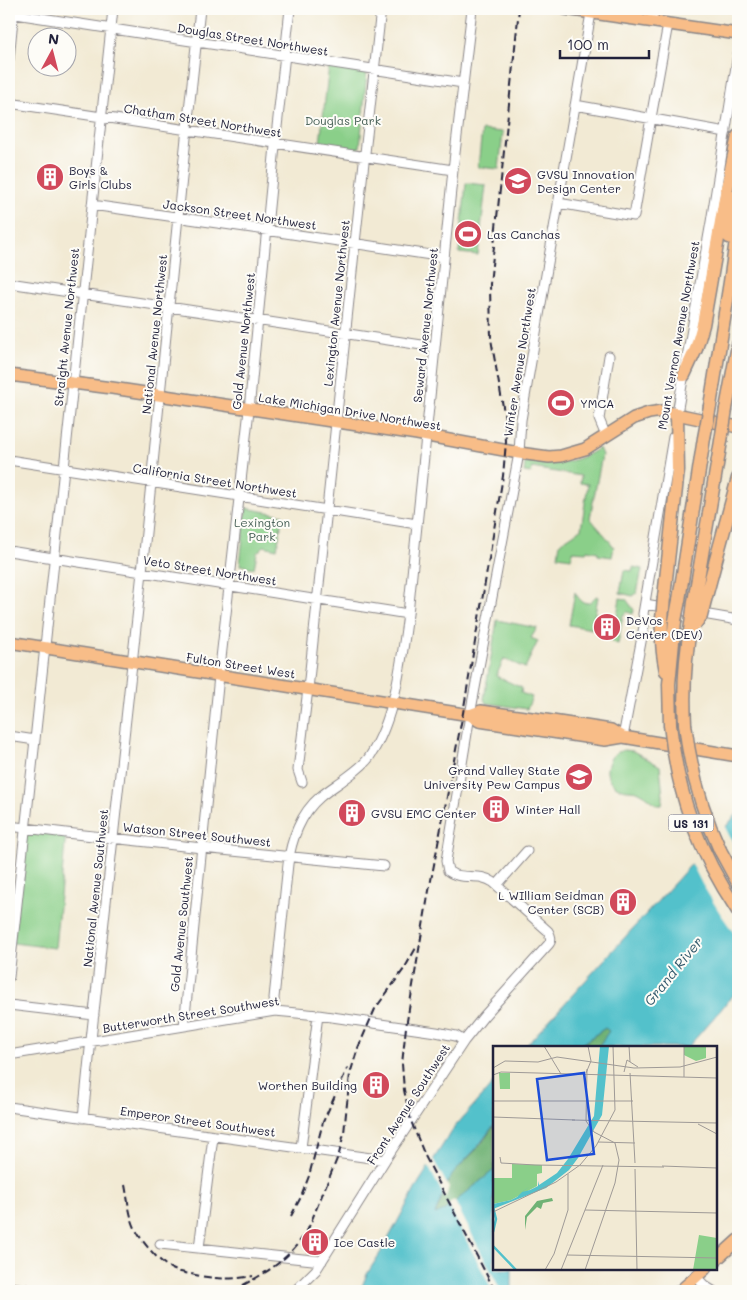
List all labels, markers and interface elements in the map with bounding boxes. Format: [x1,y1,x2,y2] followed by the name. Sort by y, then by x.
[176,19,330,59] street label: Douglas Street Northwest
[28,28,78,78] north arrow
[560,28,648,60] scale bar
[47,29,60,49] text: N
[567,34,609,54] text: 100 m
[123,100,283,140] street label: Chatham Street Northwest
[305,112,381,128] park label: Douglas Park
[35,162,65,192] building icon: Boys & Girls Clubs
[69,162,132,192] place label: Boys & Girls Clubs
[503,166,533,196] school or university icon: GVSU Innovation Design Center
[537,166,634,196] place label: GVSU Innovation Design Center
[162,195,318,233] street label: Jackson Street Northwest
[319,219,353,387] street label: Lexington Avenue Northwest
[453,219,483,249] sports icon: Las Canchas
[487,226,560,242] place label: Las Canchas
[653,239,703,431] street label: Mount Vernon Avenue Northwest
[50,247,82,407] street label: Straight Avenue Northwest
[409,247,441,403] street label: Seward Avenue Northwest
[138,253,170,415] street label: National Avenue Northwest
[228,272,258,410] street label: Gold Avenue Northwest
[499,286,539,438] street label: Winter Avenue Northwest
[546,388,576,418] sports icon: YMCA
[258,389,442,433] street label: Lake Michigan Drive Northwest
[580,395,614,411] place label: YMCA
[132,459,298,501] street label: California Street Northwest
[234,514,290,544] park label: Lexington Park
[142,552,278,588] street label: Veto Street Northwest
[592,612,622,642] building icon: DeVos Center (DEV)
[626,612,702,642] place label: DeVos Center (DEV)
[185,648,297,682] street label: Fulton Street West
[424,762,560,792] place label: Grand Valley State University Pew Campus
[564,762,594,792] school or university icon: Grand Valley State University Pew Campus
[481,794,511,824] building icon: Winter Hall
[337,798,367,828] building icon: GVSU EMC Center
[515,801,581,817] place label: Winter Hall
[371,805,476,821] place label: GVSU EMC Center
[79,808,111,968] street label: National Avenue Southwest
[668,814,714,831] road number: US 131
[122,818,272,850] street label: Watson Street Southwest
[166,855,196,993] street label: Gold Avenue Southwest
[498,887,604,917] place label: L WIlliam Seidman Center (SCB)
[608,887,638,917] building icon: L WIlliam Seidman Center (SCB)
[639,933,707,1009] water label: Grand River
[101,992,281,1036] street label: Butterworth Street Southwest
[363,1040,453,1168] street label: Front Avenue Southwest
[493,1046,717,1270] inset map
[361,1070,391,1100] building icon: Worthen Building
[258,1077,357,1093] place label: Worthen Building
[119,1102,277,1140] street label: Emperor Street Southwest
[300,1227,330,1257] building icon: Ice Castle
[334,1234,395,1250] place label: Ice Castle

